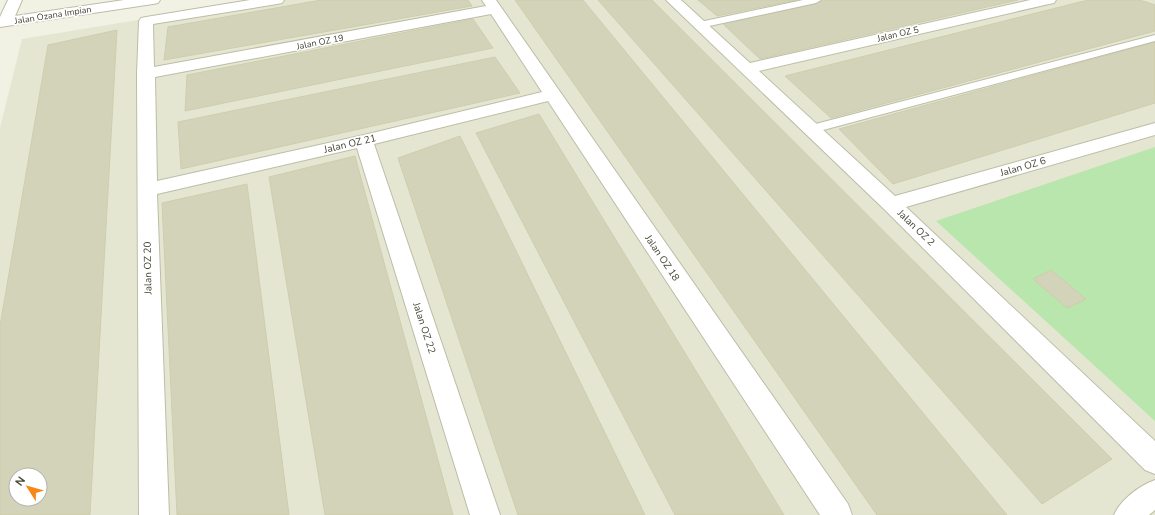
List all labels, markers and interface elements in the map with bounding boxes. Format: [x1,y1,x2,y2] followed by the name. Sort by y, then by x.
[13,3,92,27] street label: Jalan Ozana Impian
[875,23,920,45] street label: Jalan OZ 5
[294,32,345,53] street label: Jalan OZ 19
[322,131,377,157] street label: Jalan OZ 21
[998,154,1048,180] street label: Jalan OZ 6
[894,206,938,249] street label: Jalan OZ 2
[641,231,683,284] street label: Jalan OZ 18
[141,241,155,296] street label: Jalan OZ 20
[409,300,439,355] street label: Jalan OZ 22
[8,467,48,507] north arrow
[12,473,29,489] text: N

